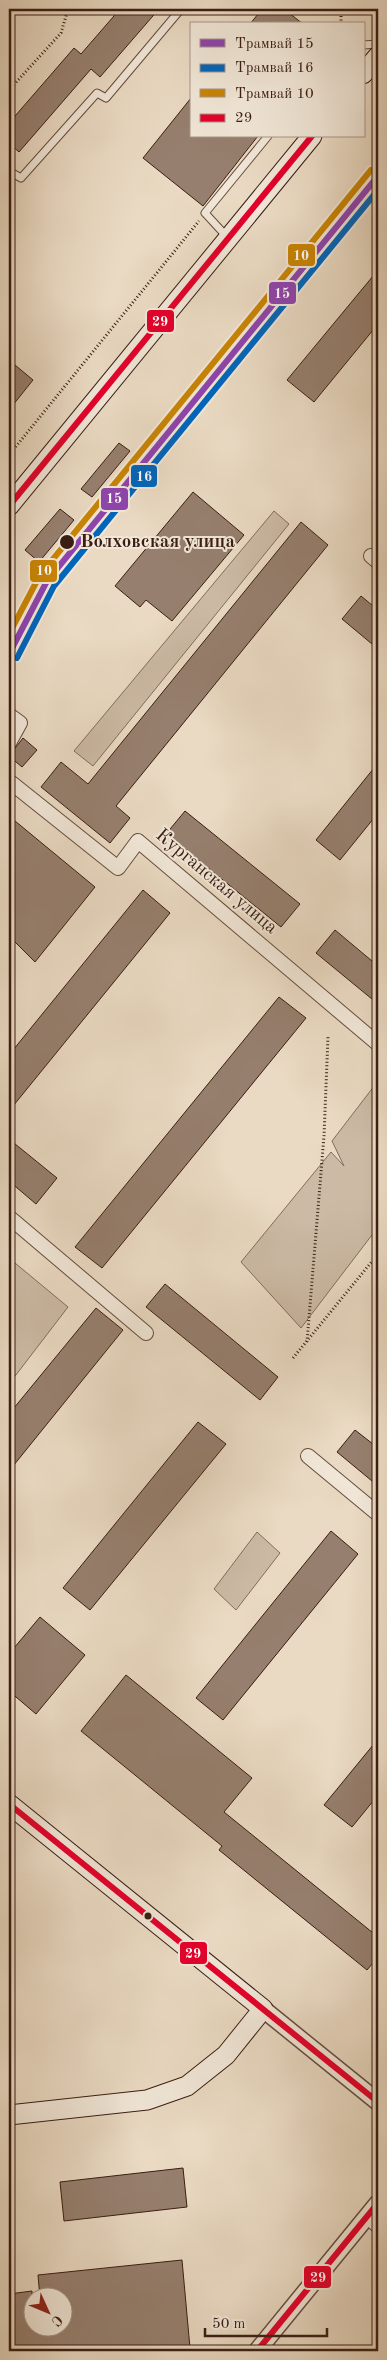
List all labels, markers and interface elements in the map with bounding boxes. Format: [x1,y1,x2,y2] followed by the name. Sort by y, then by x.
[190,22,364,138] legend
[235,37,314,52] text: Трамвай 15
[235,61,314,76] text: Трамвай 16
[235,87,314,102] text: Трамвай 10
[235,111,252,126] text: 29
[287,243,316,267] line badge: 10
[293,249,309,263] text: 10
[268,281,297,305] line badge: 15
[274,287,290,301] text: 15
[146,309,175,333] line badge: 29
[152,315,168,329] text: 29
[130,464,158,488] line badge: 16
[136,470,152,484] text: 16
[100,487,129,511] line badge: 15
[106,492,122,506] text: 15
[58,533,76,551] marker: Волховская улица
[80,533,236,552] place label: Волховская улица
[29,559,58,583] line badge: 10
[36,564,52,578] text: 10
[152,826,281,939] street label: Курганская улица
[143,1911,153,1921] unlabelled marker
[179,1941,208,1965] line badge: 29
[185,1947,201,1961] text: 29
[303,2265,332,2289] line badge: 29
[310,2271,326,2285] text: 29
[22,2288,72,2338] north arrow
[205,2305,327,2337] scale bar
[48,2312,65,2329] text: С
[212,2317,246,2332] text: 50 m

